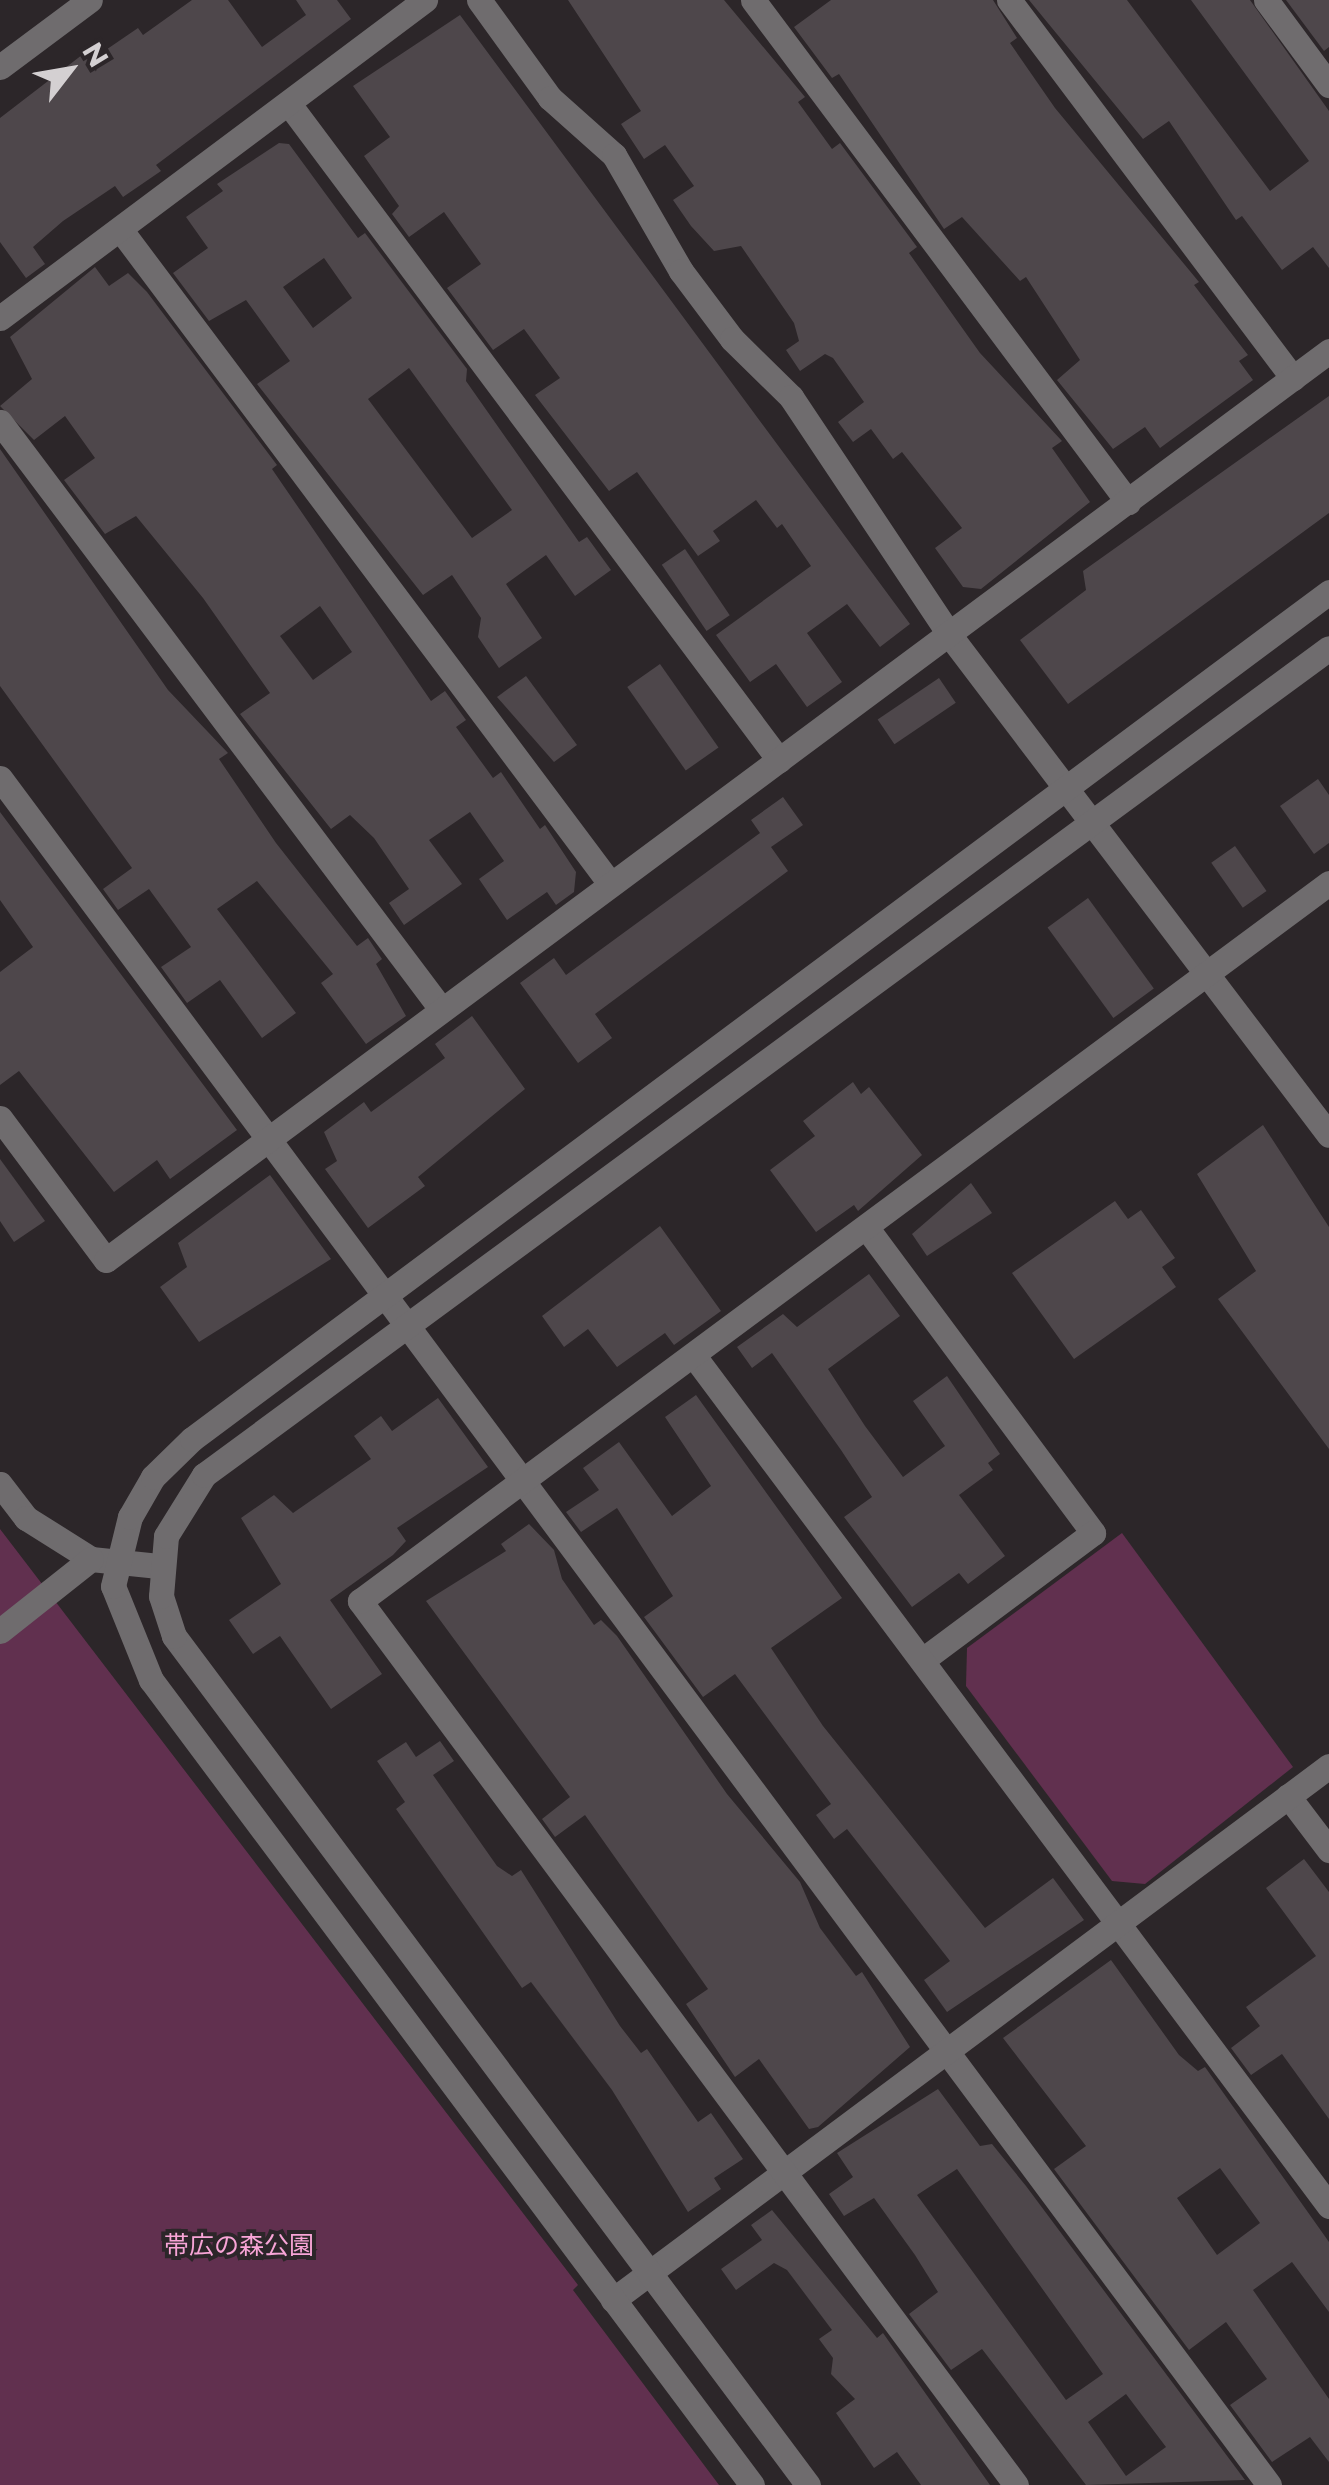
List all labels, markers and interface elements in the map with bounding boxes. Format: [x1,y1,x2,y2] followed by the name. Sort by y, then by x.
[20,20,120,120] north arrow
[75,36,116,73] text: N
[164,2230,314,2260] park label: 帯広の森公園

